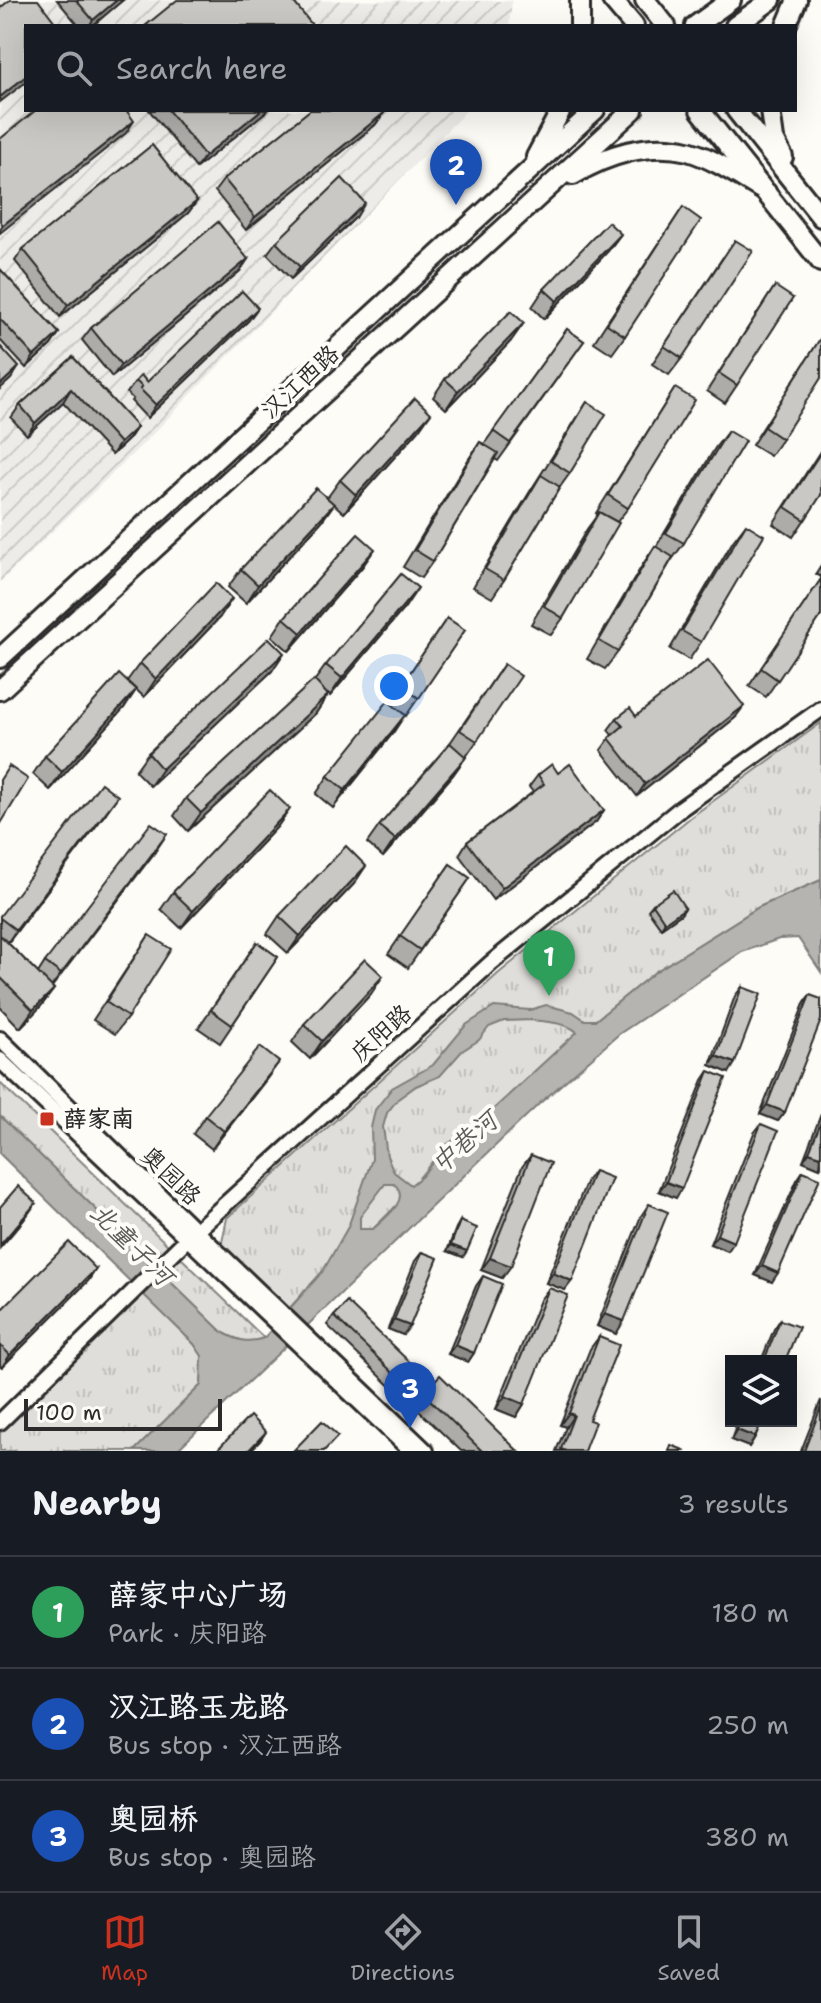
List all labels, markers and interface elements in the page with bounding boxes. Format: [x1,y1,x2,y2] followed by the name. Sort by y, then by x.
[24,24,797,112] search box
[52,46,96,90] icon: search
[116,48,287,89] text: Search here
[430,139,482,205] pin: 2
[254,338,346,426] street label: 汉江西路
[374,666,414,706] your location
[523,930,575,996] pin: 1
[344,997,418,1069] street label: 庆阳路
[423,1100,508,1180] water label: 中巷河
[63,1103,135,1135] place label: 薛家南
[38,1110,56,1128] marker: 薛家南
[134,1139,208,1213] street label: 奥园路
[83,1194,184,1296] water label: 北童子河
[725,1355,797,1427] map controls
[725,1355,797,1427] button: layers
[384,1362,436,1428] pin: 3
[24,1395,222,1431] scale bar
[36,1398,102,1427] text: 100 m
[32,1480,162,1526] text: Nearby
[677,1486,789,1521] text: 3 results
[108,1574,288,1615] text: 薛家中心广场
[52,1595,64,1630] text: 1
[711,1595,789,1630] text: 180 m
[108,1615,267,1650] text: Park · 庆阳路
[108,1686,288,1727] text: 汉江路玉龙路
[49,1707,67,1742] text: 2
[706,1707,789,1742] text: 250 m
[108,1727,342,1762] text: Bus stop · 汉江西路
[108,1798,198,1839] text: 奥园桥
[49,1819,67,1854] text: 3
[704,1819,789,1854] text: 380 m
[108,1839,316,1874] text: Bus stop · 奥园路
[101,1910,148,1987] tab: Map
[350,1910,455,1987] tab: Directions
[657,1910,720,1987] tab: Saved

